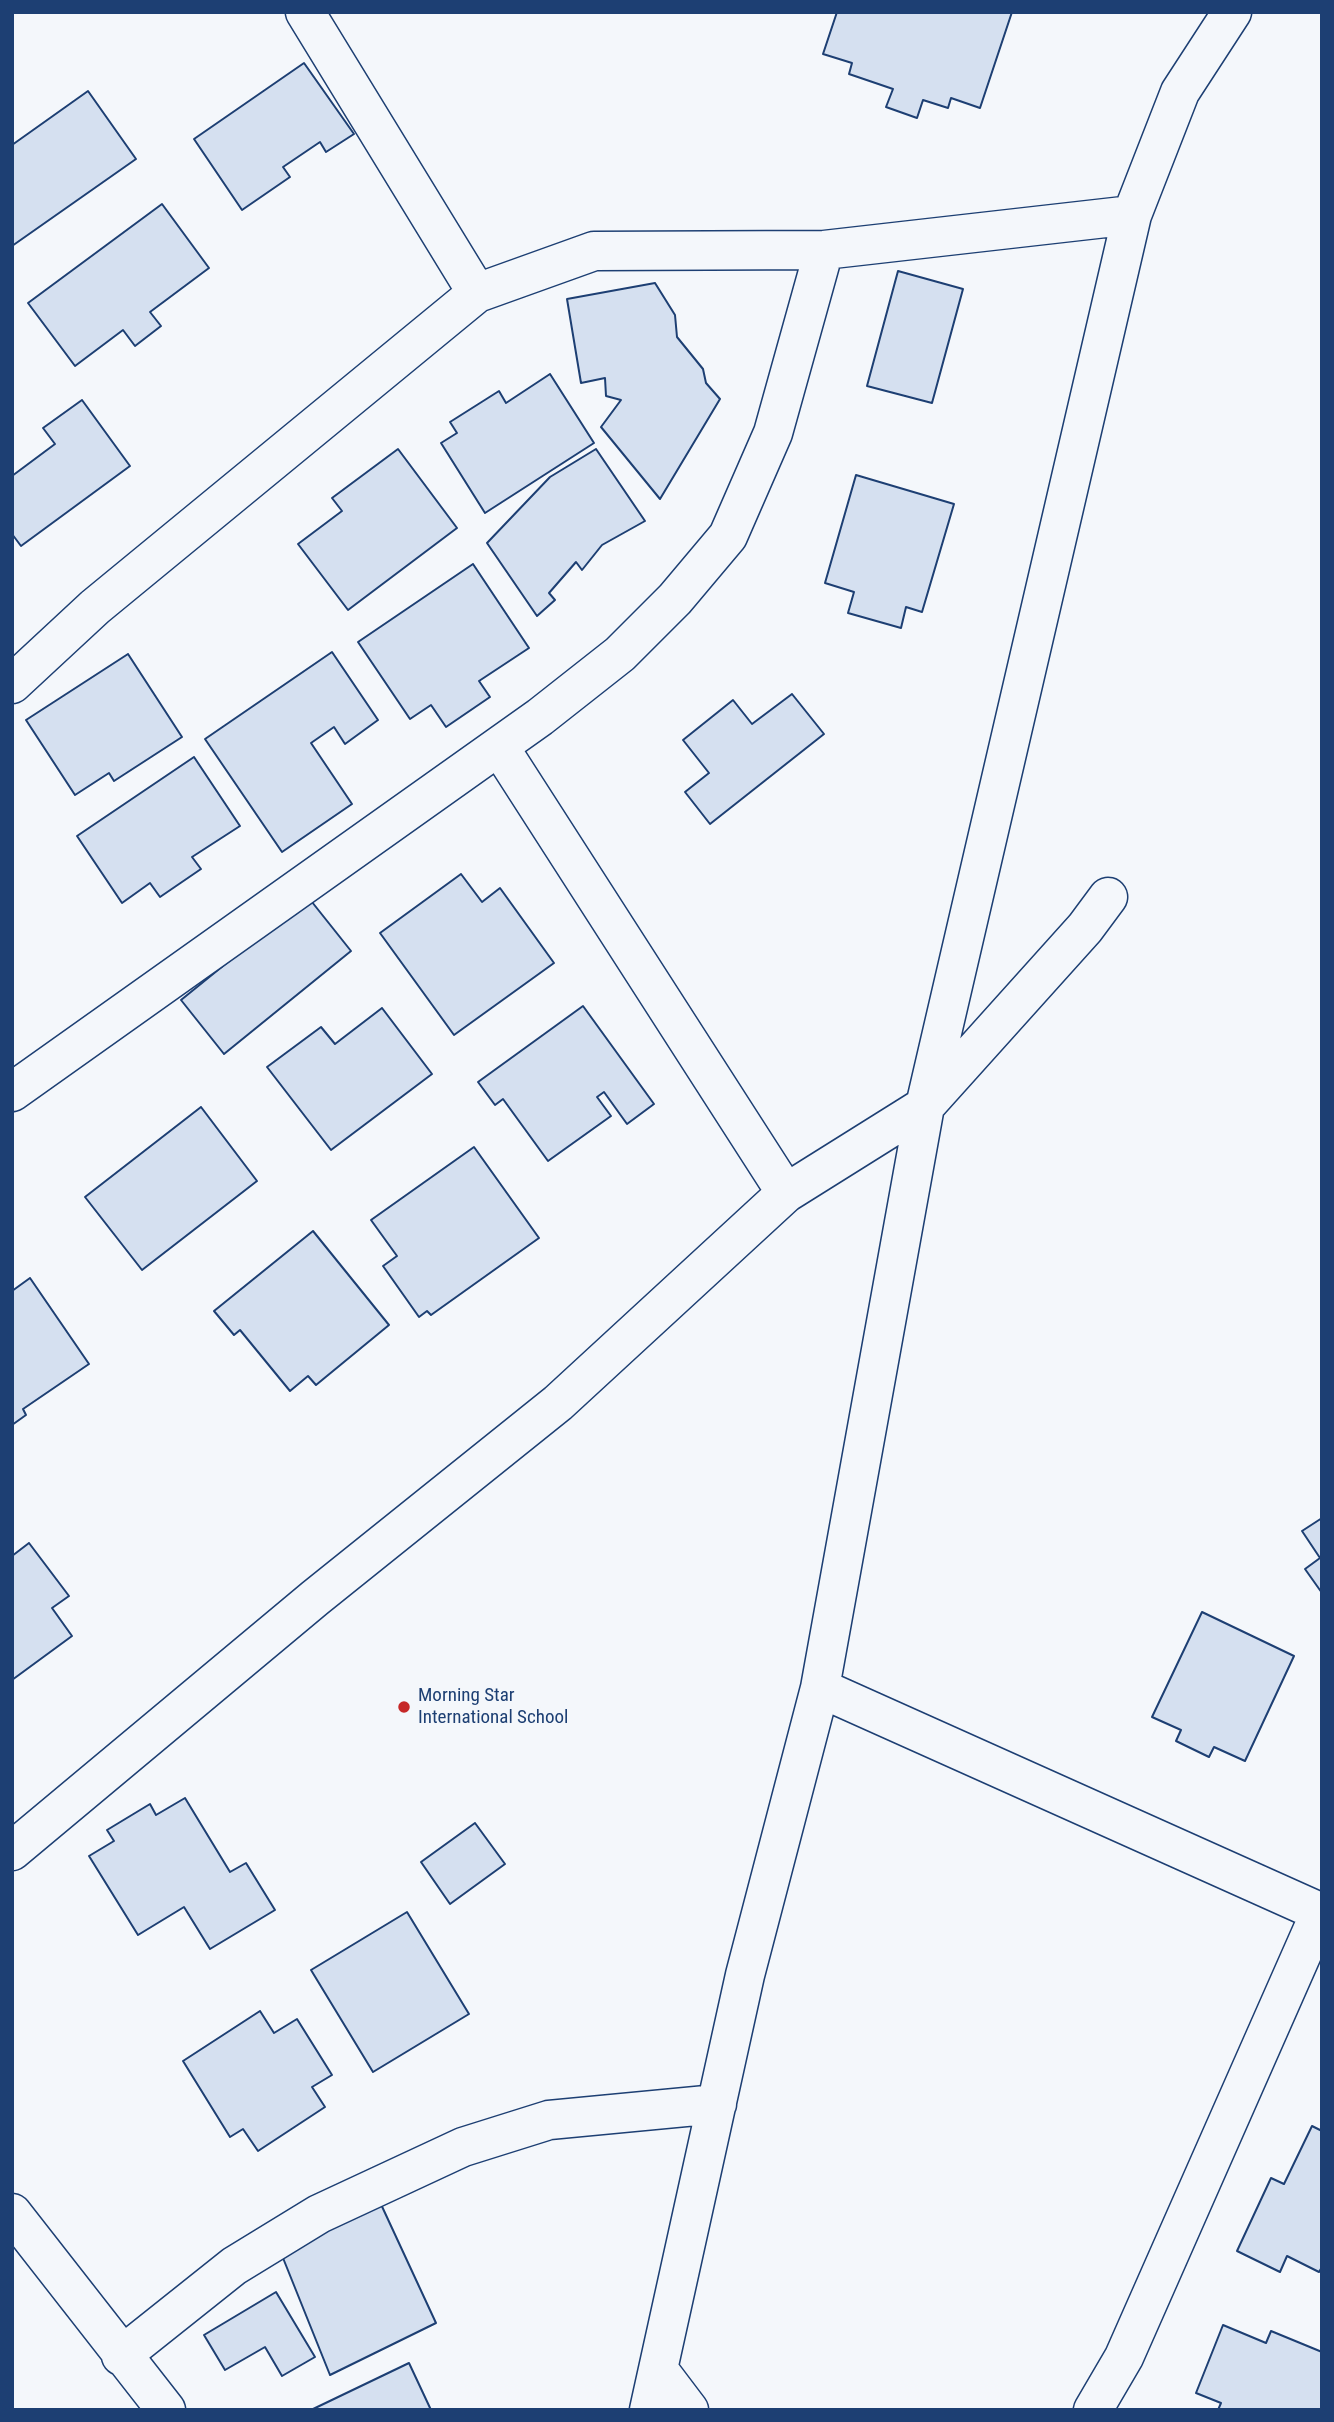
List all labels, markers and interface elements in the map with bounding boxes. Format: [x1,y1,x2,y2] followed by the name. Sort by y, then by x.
[418,1685,568,1729] place label: Morning Star International School
[396,1699,412,1715] marker: Morning Star International School

